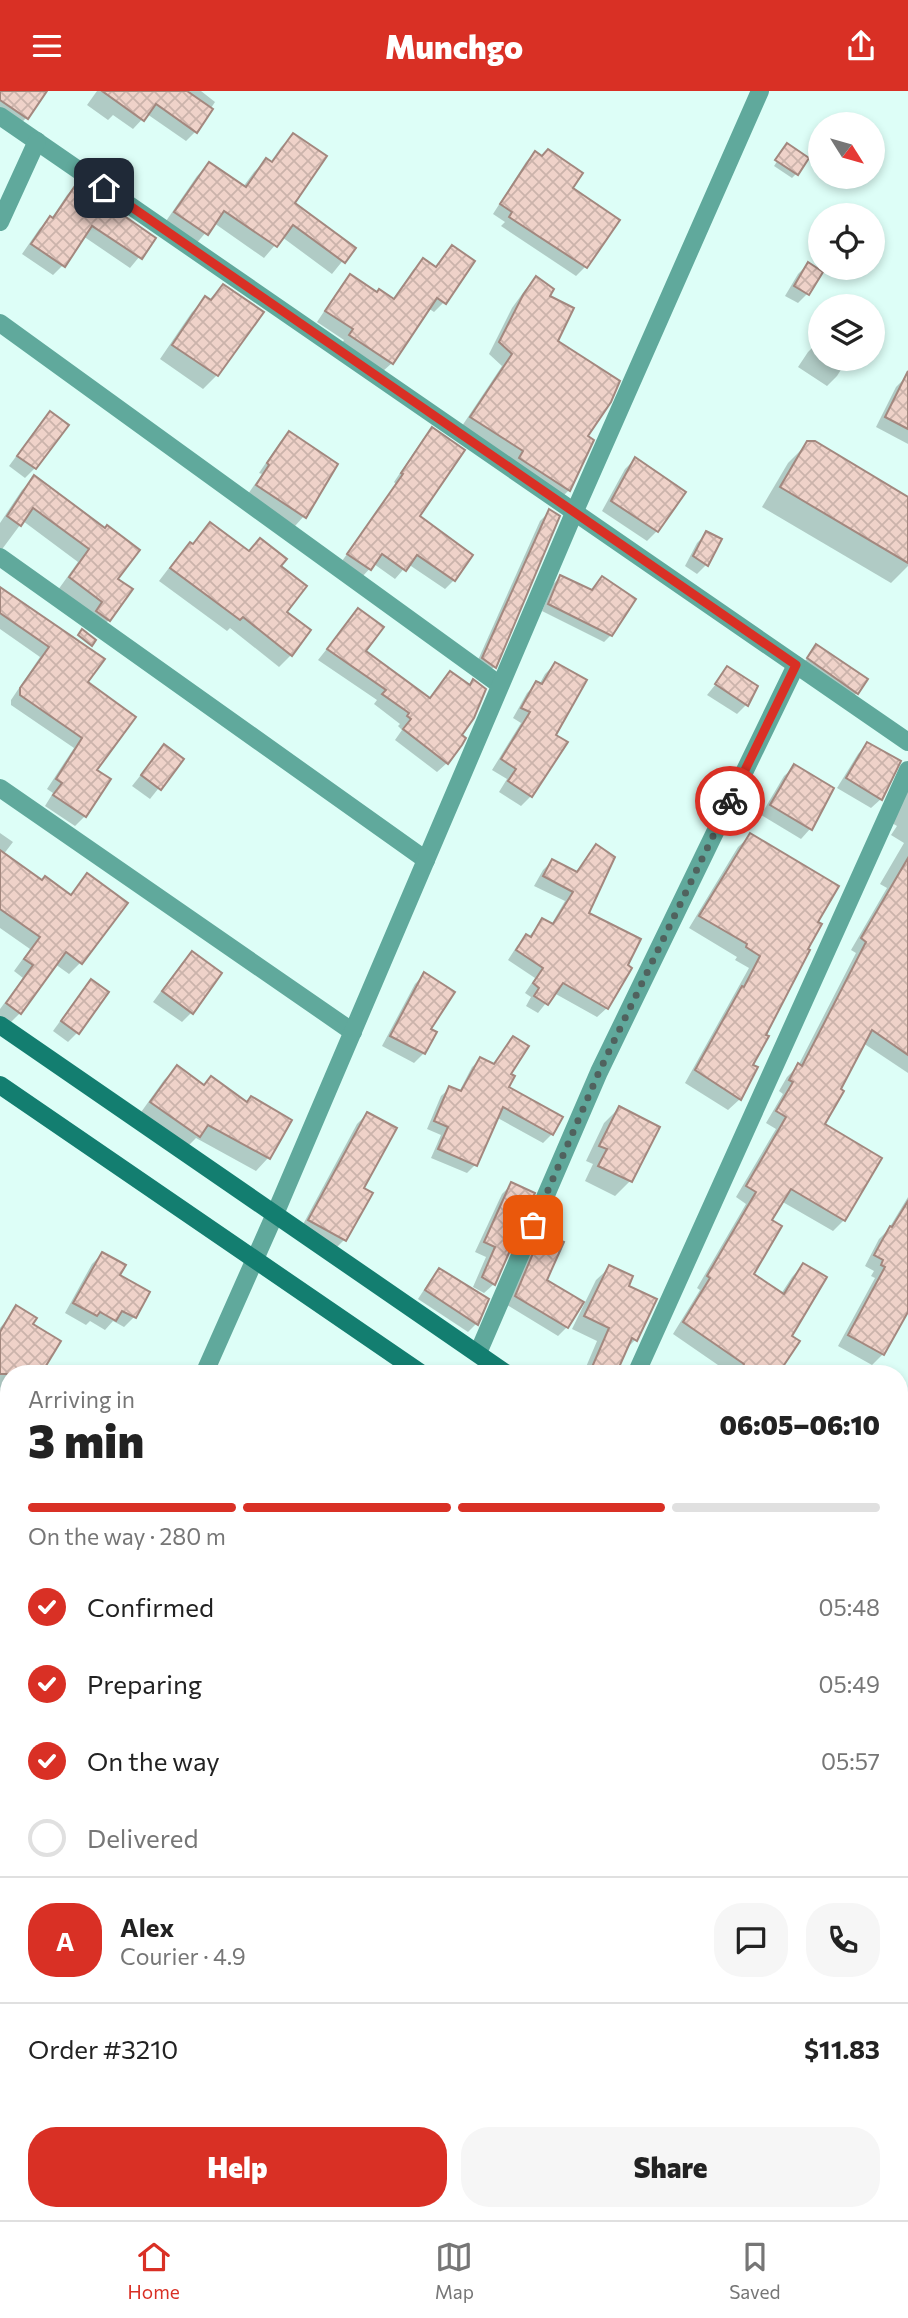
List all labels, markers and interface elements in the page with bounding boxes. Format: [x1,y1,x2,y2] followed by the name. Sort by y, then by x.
[385,26,523,66] text: Munchgo
[28,27,66,65] icon: menu
[842,27,880,65] icon: share
[808,112,886,189] north arrow
[808,112,885,371] map controls
[74,158,134,218] pin
[85,169,123,207] icon: home
[808,203,885,280] button: locate
[808,294,885,371] button: layers
[695,766,765,836] courier
[711,782,749,820] icon: bike
[503,1195,563,1255] pin
[514,1206,552,1244] icon: bag
[28,1385,135,1413] text: Arriving in
[720,1409,880,1440] text: 06:05–06:10
[28,1411,144,1467] text: 3 min
[28,1522,226,1550] text: On the way · 280 m
[28,1588,66,1626] icon: check
[87,1591,214,1622] text: Confirmed
[819,1593,880,1621] text: 05:48
[28,1665,66,1703] icon: check
[87,1668,202,1699] text: Preparing
[819,1670,880,1698] text: 05:49
[28,1742,66,1780] icon: check
[87,1745,220,1776] text: On the way
[821,1747,880,1775] text: 05:57
[87,1822,198,1853] text: Delivered
[714,1903,788,1977] button: chat
[806,1903,880,1977] button: phone
[120,1911,174,1942] text: Alex
[56,1925,74,1956] text: A
[120,1942,246,1970] text: Courier · 4.9
[28,2033,178,2064] text: Order #3210
[804,2033,880,2064] text: $11.83
[28,2127,447,2207] button: Help
[461,2127,880,2207] button: Share
[128,2238,180,2303] tab: Home
[435,2238,474,2303] tab: Map
[729,2238,780,2303] tab: Saved

